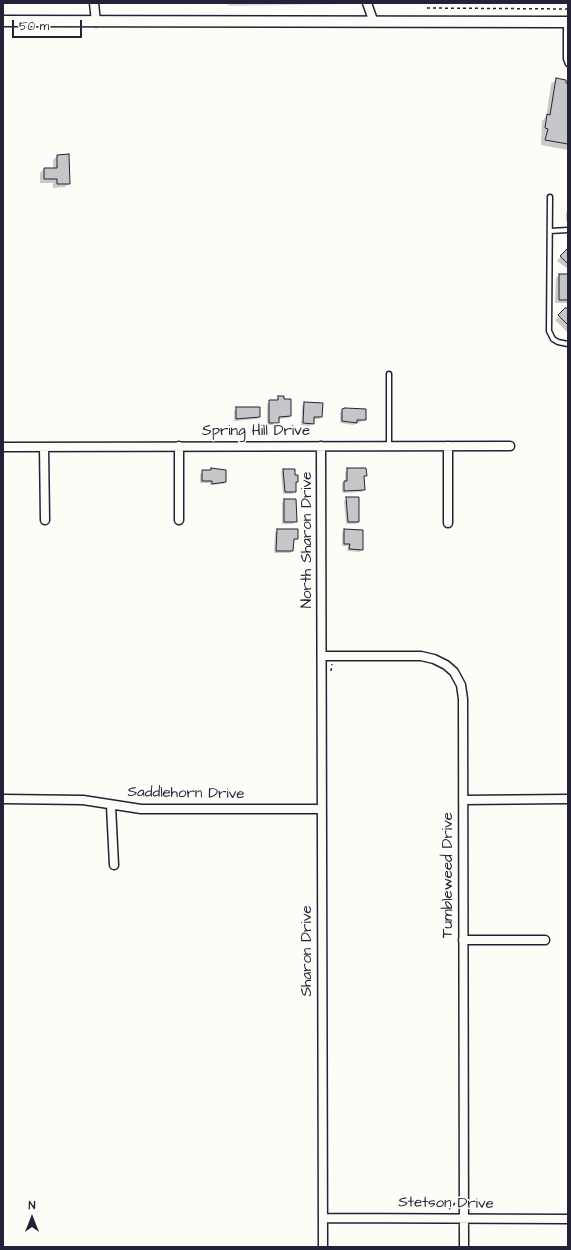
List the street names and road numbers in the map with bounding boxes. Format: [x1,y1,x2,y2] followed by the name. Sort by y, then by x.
[202,423,310,441] street label: Spring Hill Drive
[299,472,317,608] street label: North Sharon Drive
[127,784,245,804] street label: Saddlehorn Drive
[440,812,458,938] street label: Tumbleweed Drive
[299,905,317,997] street label: Sharon Drive
[398,1194,494,1214] street label: Stetson Drive

